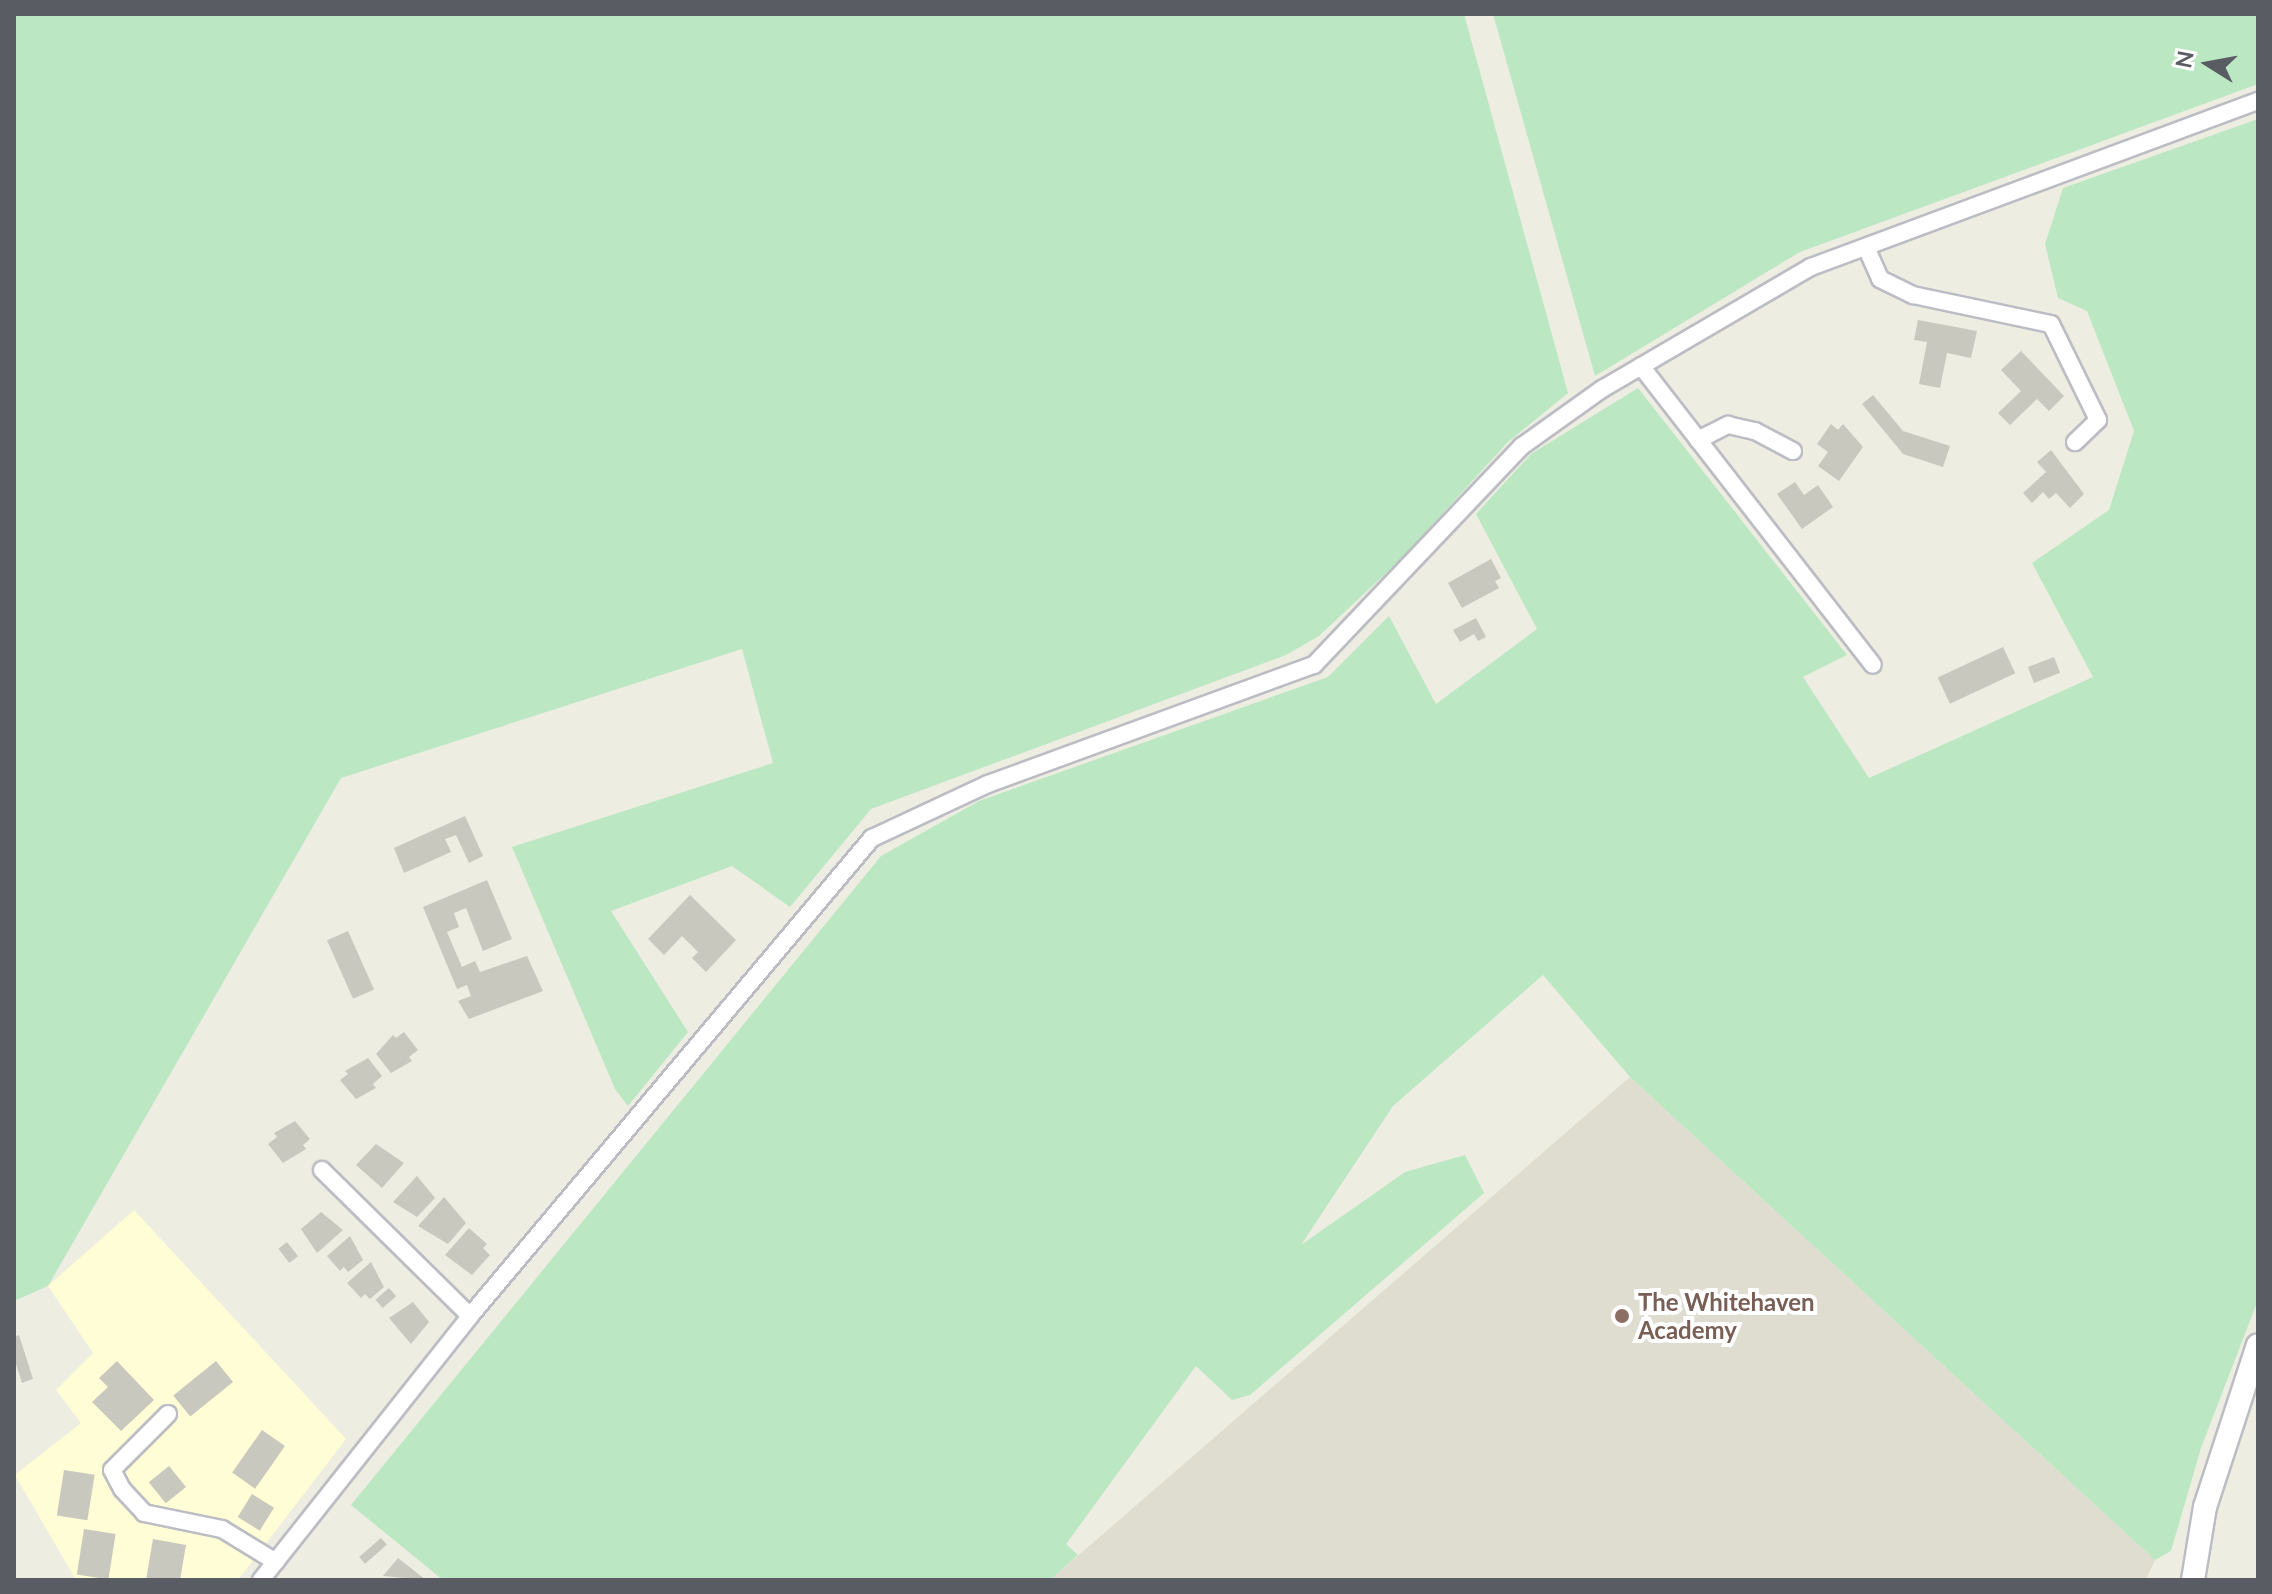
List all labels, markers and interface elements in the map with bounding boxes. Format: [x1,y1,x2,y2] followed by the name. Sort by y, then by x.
[2168,24,2248,104] north arrow
[2169,48,2199,70] text: N
[1638,1288,1815,1344] place label: The Whitehaven Academy
[1613,1307,1631,1325] marker: The Whitehaven Academy

